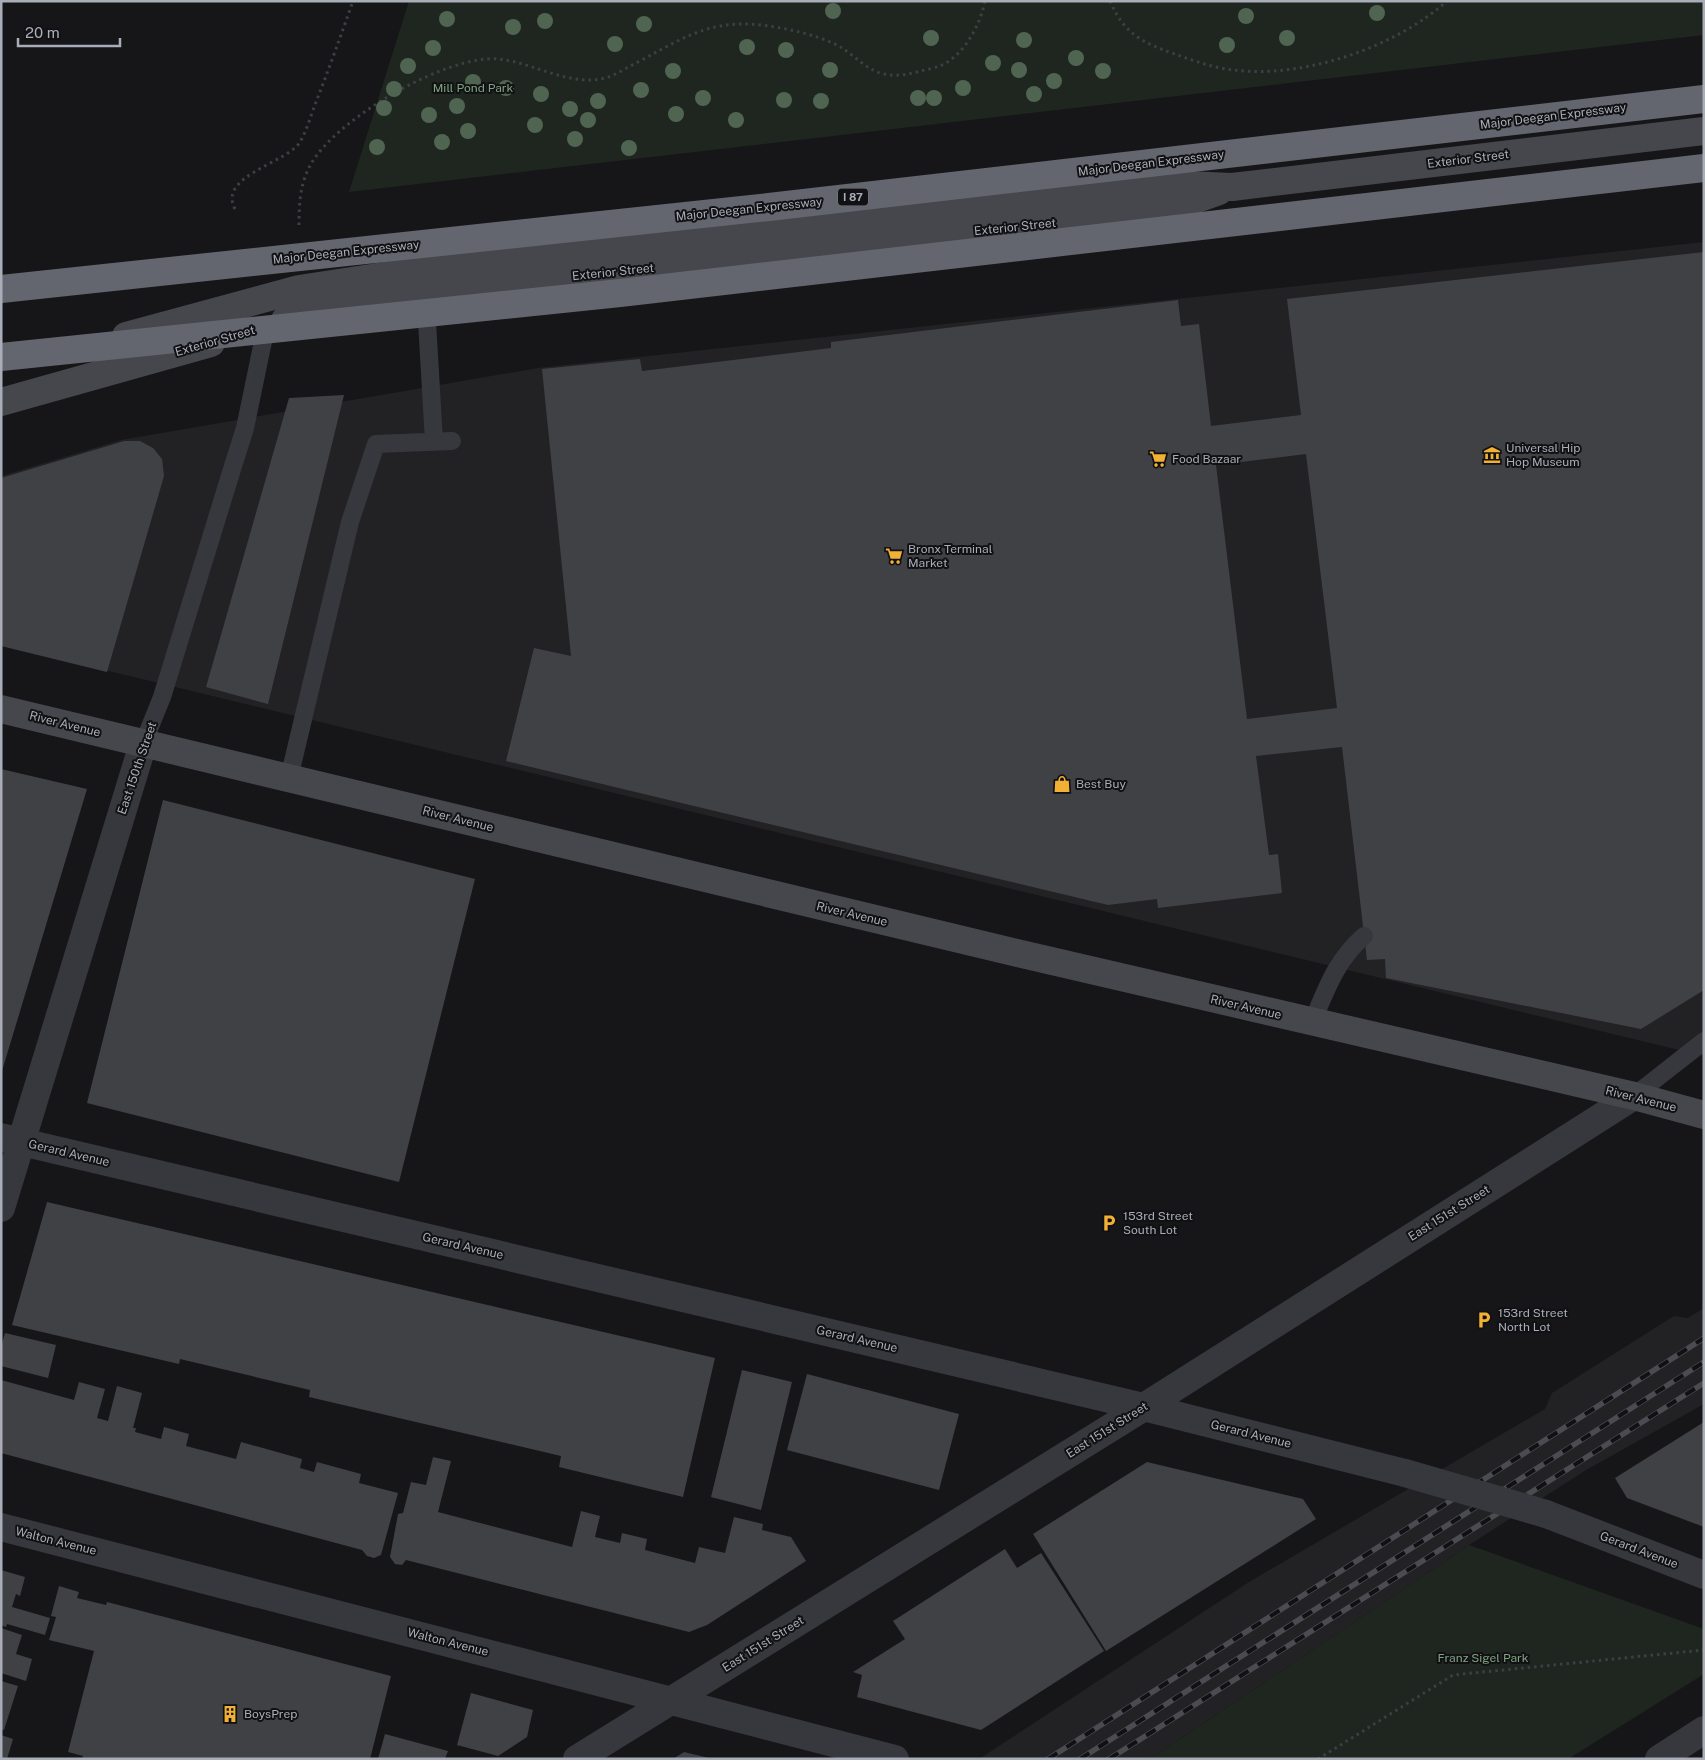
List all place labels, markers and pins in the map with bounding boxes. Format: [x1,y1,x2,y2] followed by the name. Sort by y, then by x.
[1506,441,1580,469] place label: Universal Hip Hop Museum
[1482,445,1502,465] museum icon: Universal Hip Hop Museum
[1148,449,1168,469] supermarket icon: Food Bazaar
[1172,452,1241,466] place label: Food Bazaar
[908,542,993,570] place label: Bronx Terminal Market
[884,546,904,566] supermarket icon: Bronx Terminal Market
[1052,774,1072,794] shop icon: Best Buy
[1076,777,1126,791] place label: Best Buy
[1123,1209,1193,1237] place label: 153rd Street South Lot
[1099,1213,1119,1233] parking icon: 153rd Street South Lot
[1498,1306,1568,1334] place label: 153rd Street North Lot
[1474,1310,1494,1330] parking icon: 153rd Street North Lot
[220,1704,240,1724] building icon: BoysPrep
[244,1707,297,1721] place label: BoysPrep

